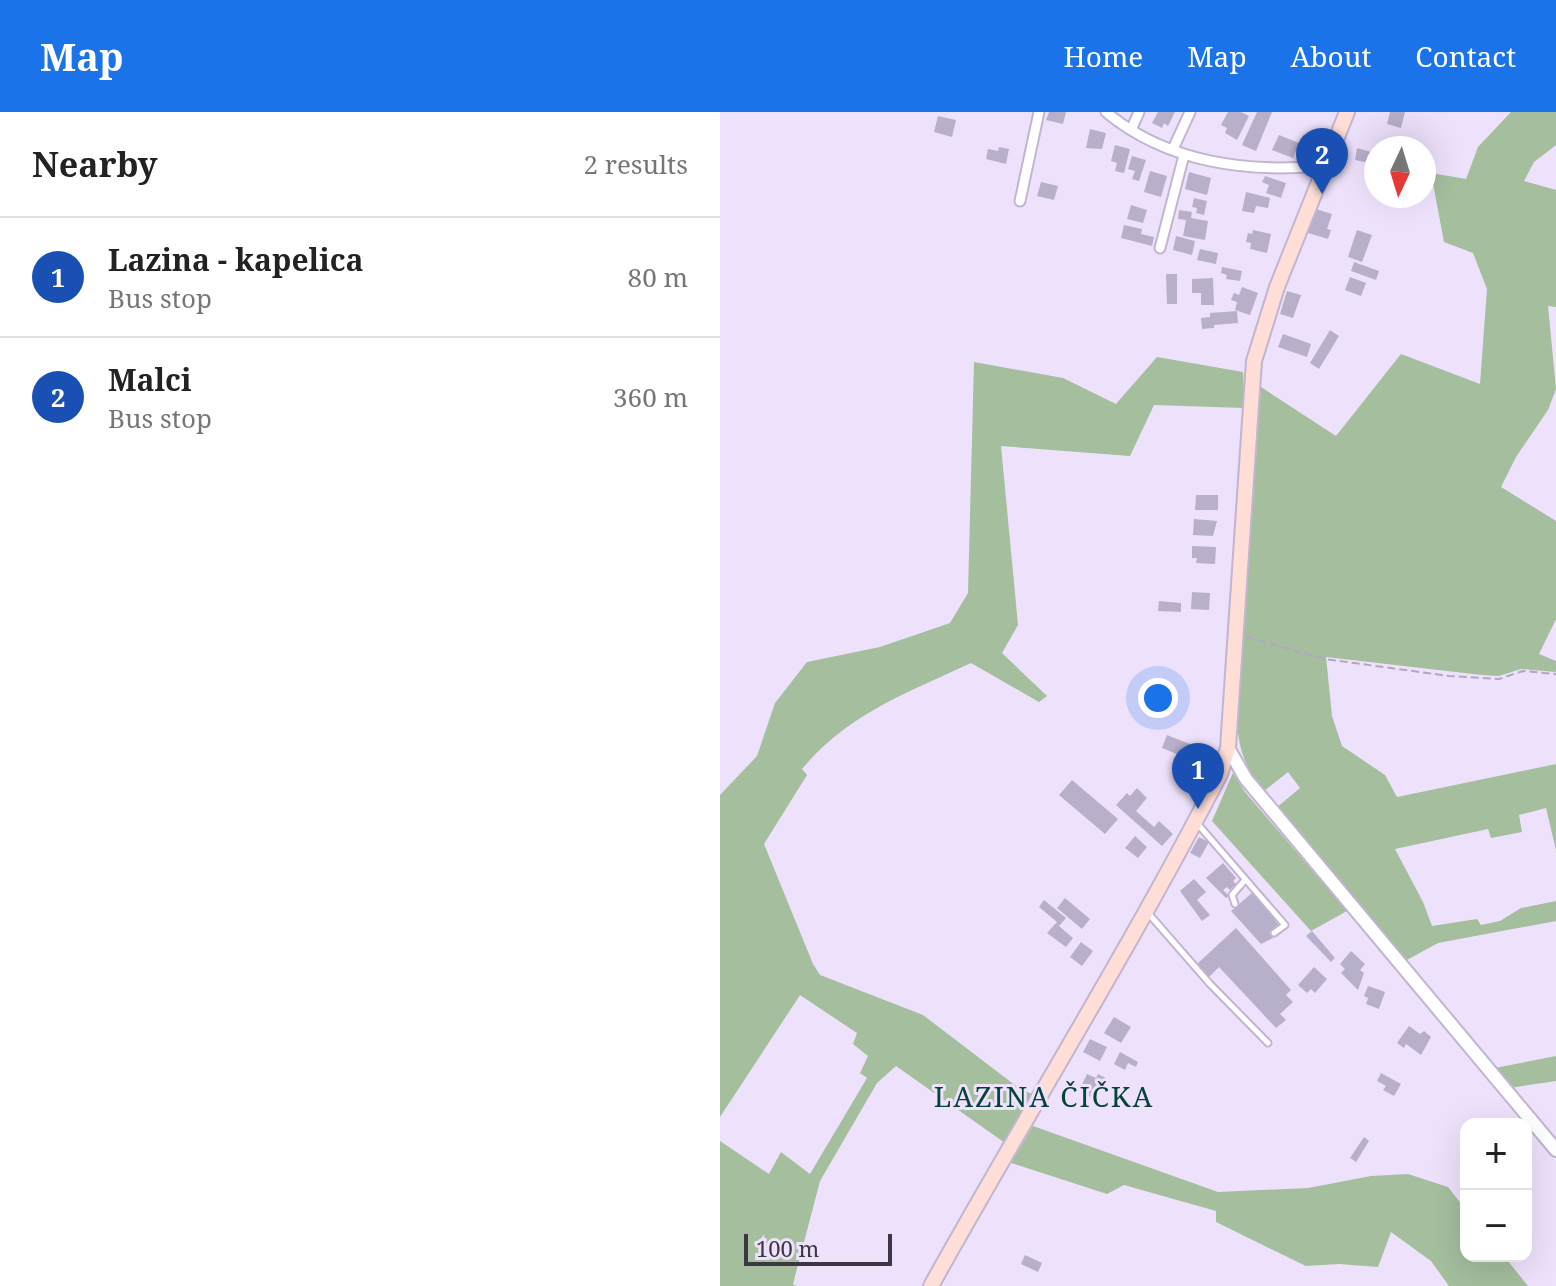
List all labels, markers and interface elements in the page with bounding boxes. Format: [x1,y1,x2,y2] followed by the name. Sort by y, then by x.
[40,30,124,82] text: Map
[1064,37,1143,75] text: Home
[1187,37,1247,75] text: Map
[1291,37,1371,75] text: About
[1415,37,1516,75] text: Contact
[1296,128,1348,194] pin: 2
[1364,136,1436,208] north arrow
[32,141,158,187] text: Nearby
[583,146,688,182] text: 2 results
[108,239,364,280] text: Lazina - kapelica
[51,259,65,295] text: 1
[628,259,688,295] text: 80 m
[108,280,212,316] text: Bus stop
[108,359,192,400] text: Malci
[51,379,65,415] text: 2
[613,379,688,415] text: 360 m
[108,400,212,436] text: Bus stop
[1138,678,1178,718] your location
[1172,743,1224,809] pin: 1
[934,1077,1154,1115] district label: LAZINA ČIČKA
[1460,1118,1532,1262] map controls
[1460,1118,1532,1190] button: +
[1460,1190,1532,1262] button: −
[744,1230,892,1266] scale bar
[756,1233,819,1263] text: 100 m

